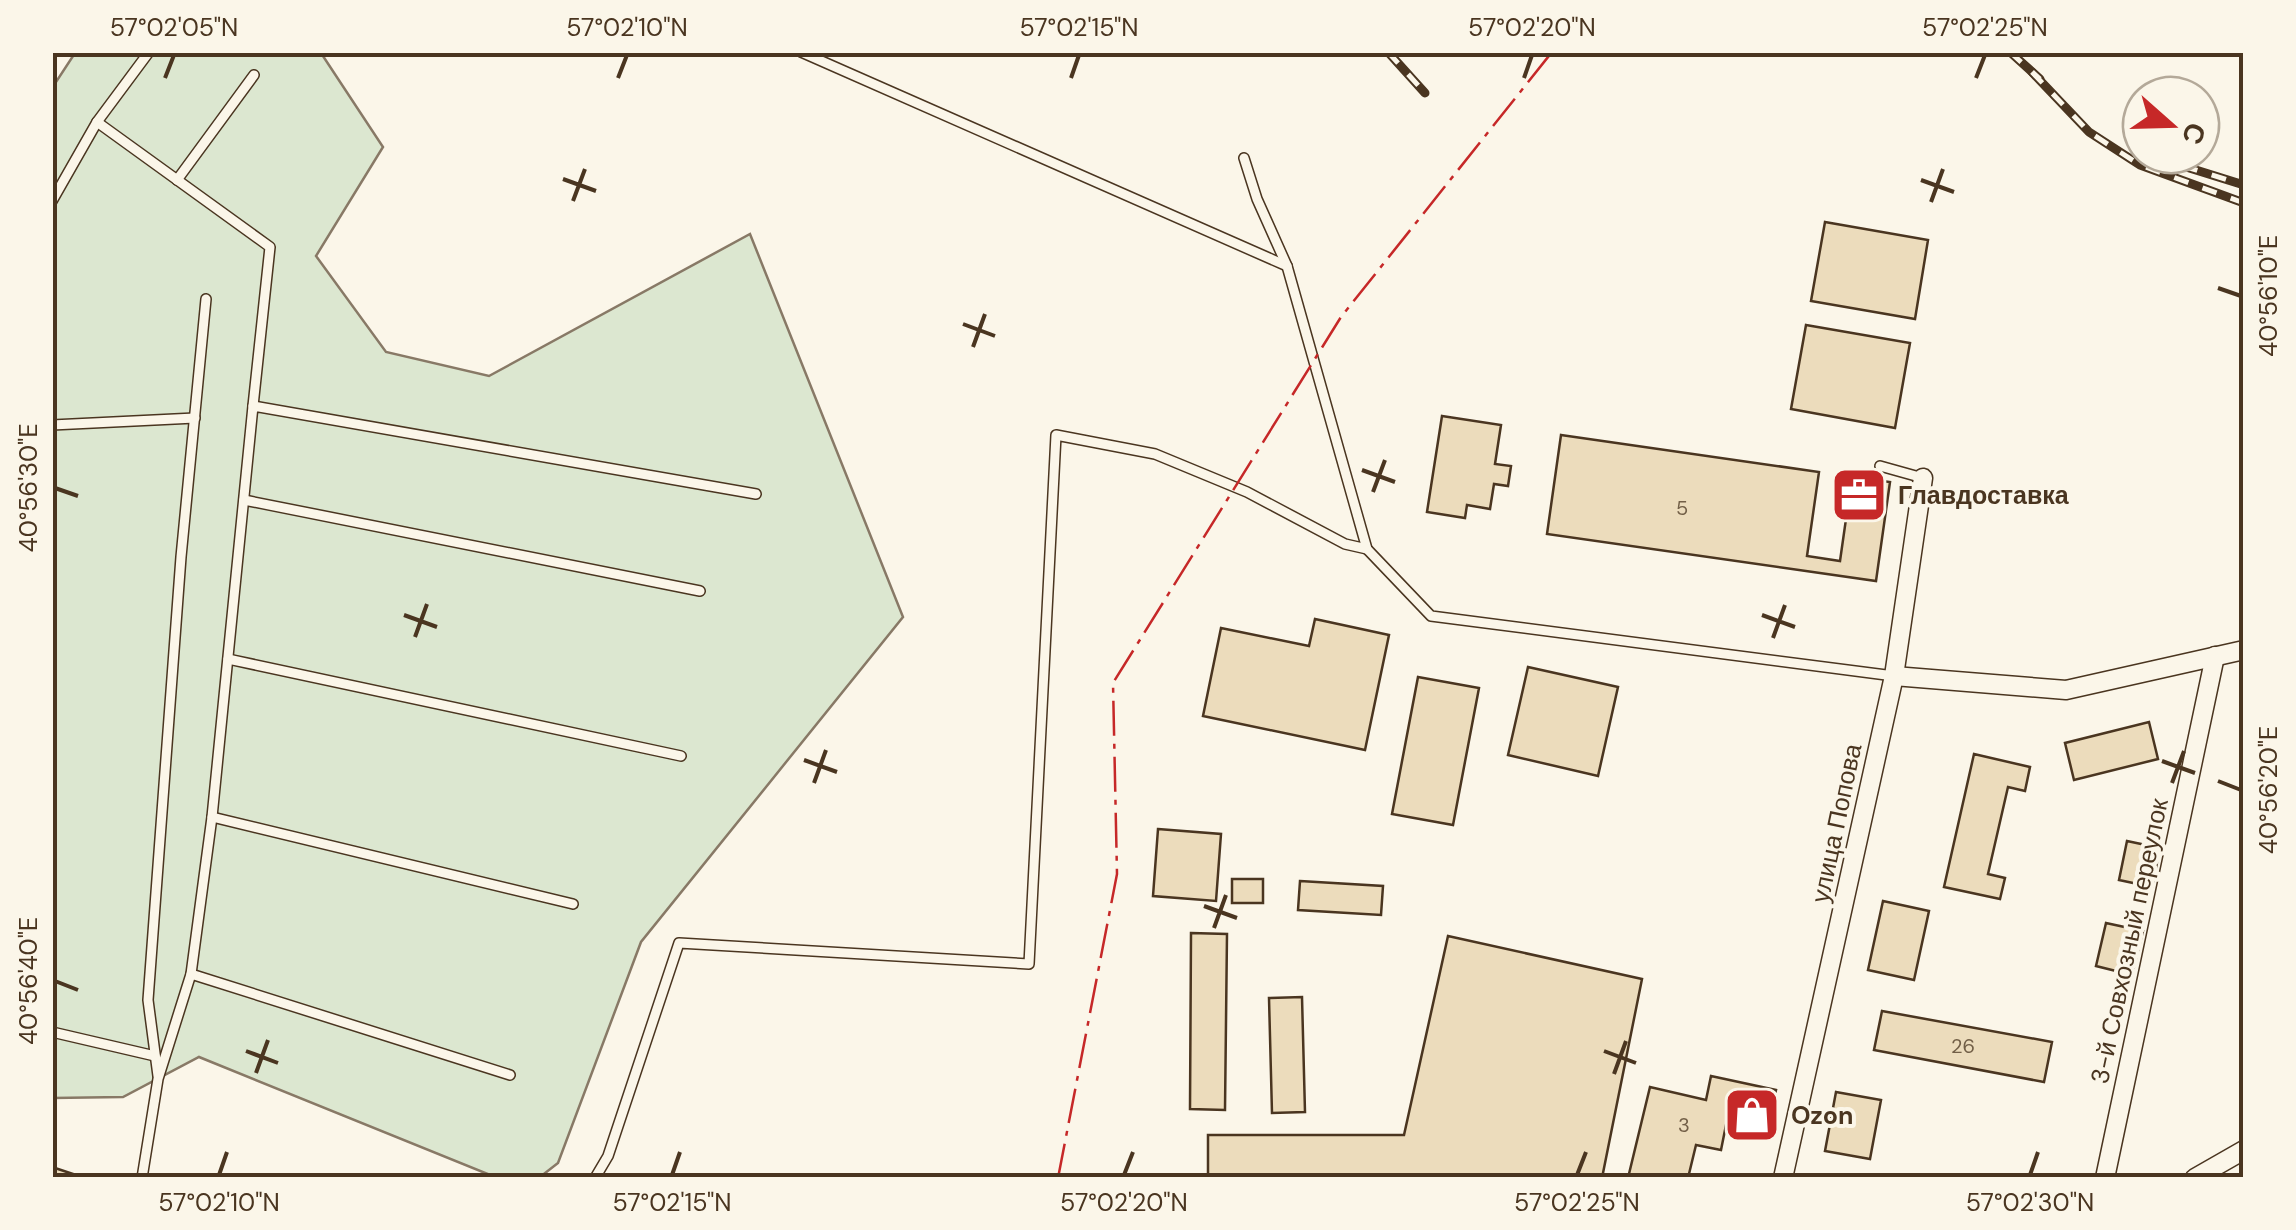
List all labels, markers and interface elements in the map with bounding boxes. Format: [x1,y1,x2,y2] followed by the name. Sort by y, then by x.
[110,11,238,44] text: 57°02'05"N
[566,11,688,44] text: 57°02'10"N
[1019,11,1139,44] text: 57°02'15"N
[1468,11,1596,44] text: 57°02'20"N
[1922,11,2048,44] text: 57°02'25"N
[2121,75,2221,175] north arrow
[2173,118,2215,149] text: С
[2252,235,2285,357] text: 40°56'10"E
[12,423,45,553] text: 40°56'30"E
[1829,465,1889,525] office icon: Главдоставка
[1898,479,2070,512] place label: Главдоставка
[1676,495,1688,521] house number: 5
[2252,726,2285,854] text: 40°56'20"E
[1804,741,1869,906] street label: улица Попова
[2083,795,2176,1087] street label: 3-й Совхозный переулок
[12,917,45,1045] text: 40°56'40"E
[1951,1033,1975,1059] house number: 26
[1722,1085,1782,1145] shop icon: Ozon
[1791,1099,1854,1132] place label: Ozon
[1678,1112,1690,1138] house number: 3
[158,1186,280,1219] text: 57°02'10"N
[612,1186,732,1219] text: 57°02'15"N
[1060,1186,1188,1219] text: 57°02'20"N
[1514,1186,1640,1219] text: 57°02'25"N
[1966,1186,2094,1219] text: 57°02'30"N

